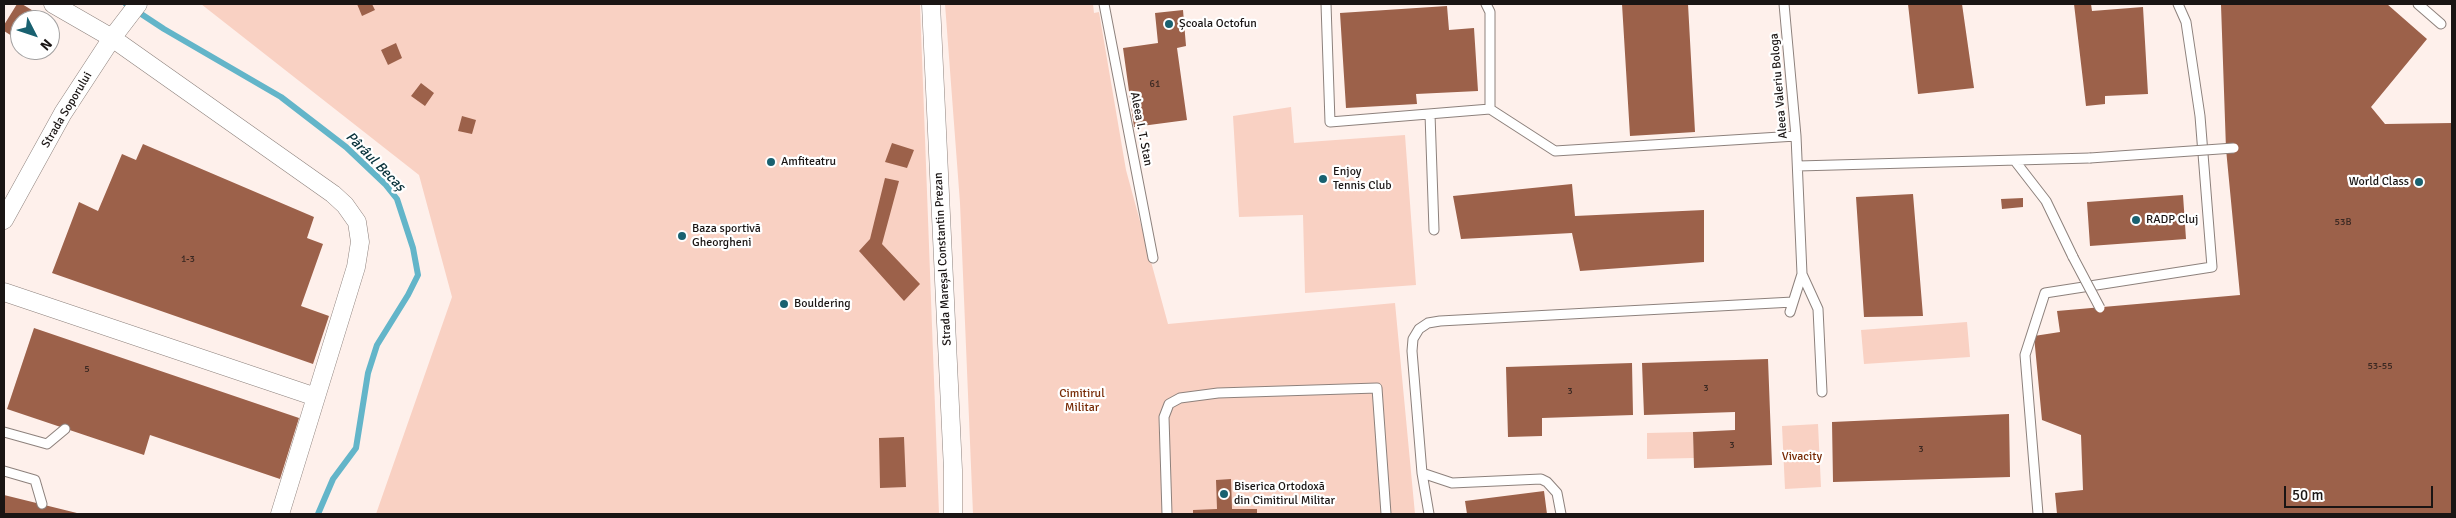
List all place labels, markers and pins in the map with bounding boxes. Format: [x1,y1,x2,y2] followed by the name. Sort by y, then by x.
[1179,17,1257,31] place label: Școala Octofun
[1163,18,1175,30] marker: Școala Octofun
[781,155,836,169] place label: Amfiteatru
[765,156,777,168] marker: Amfiteatru
[1333,165,1392,193] place label: Enjoy Tennis Club
[1317,173,1329,185] marker: Enjoy Tennis Club
[2349,175,2409,189] place label: World Class
[2413,176,2425,188] marker: World Class
[2146,213,2198,227] place label: RADP Cluj
[2130,214,2142,226] marker: RADP Cluj
[692,222,761,250] place label: Baza sportivă Gheorgheni
[676,230,688,242] marker: Baza sportivă Gheorgheni
[794,297,851,311] place label: Bouldering
[778,298,790,310] marker: Bouldering
[1234,480,1335,508] place label: Biserica Ortodoxă din Cimitirul Militar
[1218,488,1230,500] marker: Biserica Ortodoxă din Cimitirul Militar

